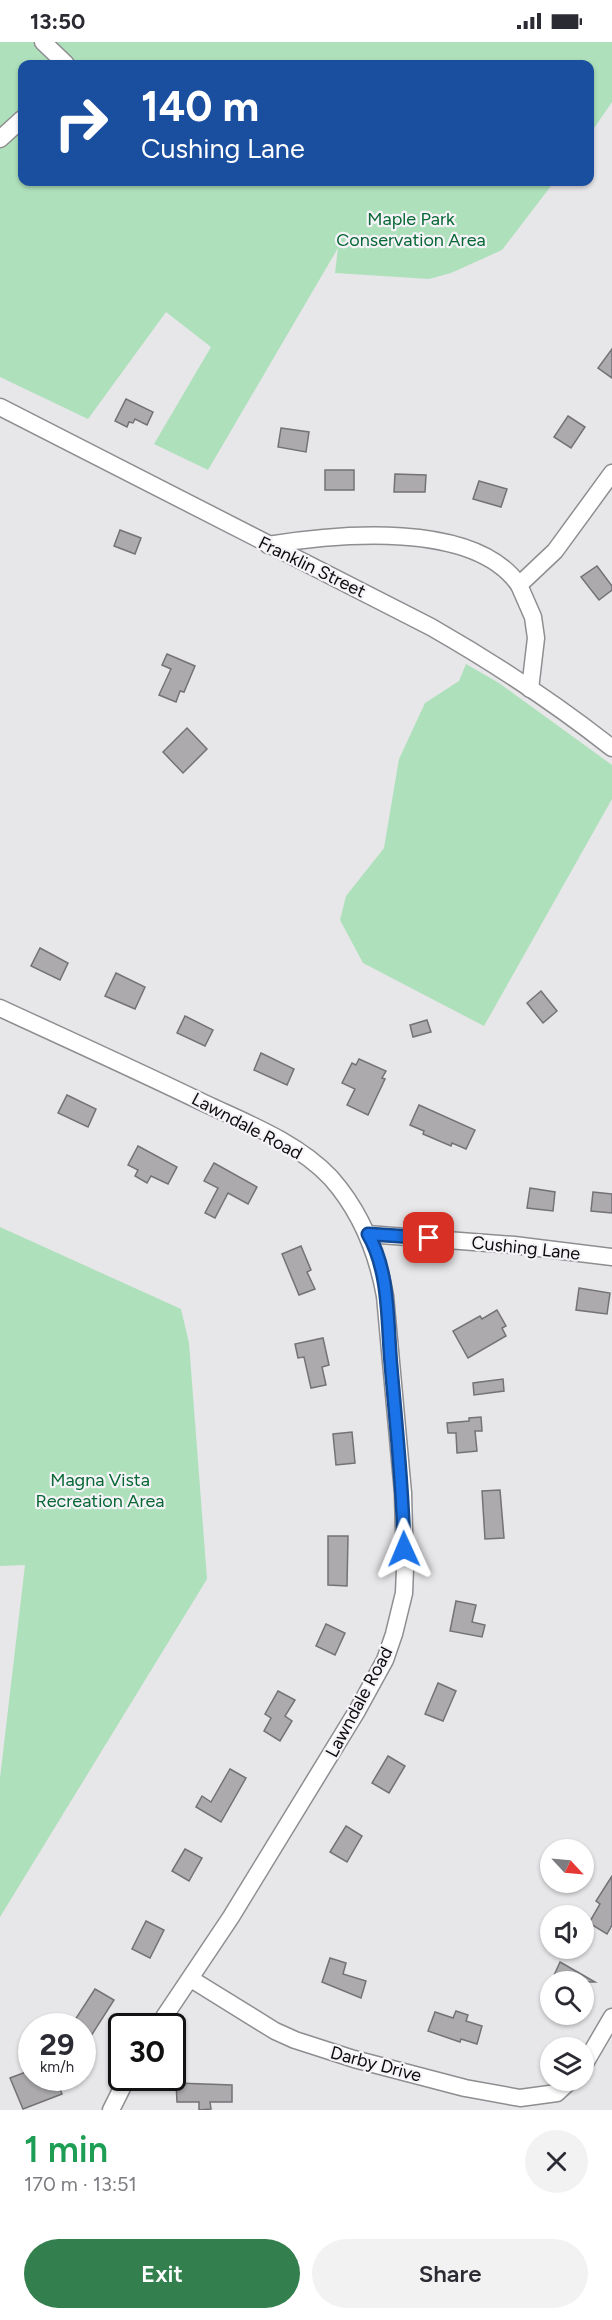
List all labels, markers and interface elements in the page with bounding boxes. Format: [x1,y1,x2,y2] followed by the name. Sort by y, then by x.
[30,8,85,35] text: 13:50
[141,81,259,132] text: 140 m
[42,84,120,162] icon: right
[141,132,305,165] text: Cushing Lane
[336,208,486,251] park label: Maple Park Conservation Area
[255,532,369,603] street label: Franklin Street
[188,1088,306,1164] street label: Lawndale Road
[403,1212,454,1263] pin
[412,1221,445,1254] icon: arrive
[471,1231,582,1265] street label: Cushing Lane
[35,1469,165,1512] park label: Magna Vista Recreation Area
[372,1517,436,1581] position arrow
[321,1643,397,1761] street label: Lawndale Road
[540,1839,594,1893] north arrow
[540,1839,594,2091] map controls
[540,1905,594,1959] button: sound
[540,1971,594,2025] button: search
[108,2013,186,2091] speed limit sign: 30
[40,2026,74,2063] text: 29
[540,2037,594,2091] button: layers
[328,2041,424,2087] street label: Darby Drive
[40,2058,74,2076] text: km/h
[24,2128,108,2171] text: 1 min
[525,2130,588,2193] button: close
[24,2172,137,2196] text: 170 m · 13:51
[24,2239,300,2308] button: Exit
[312,2239,588,2308] button: Share

